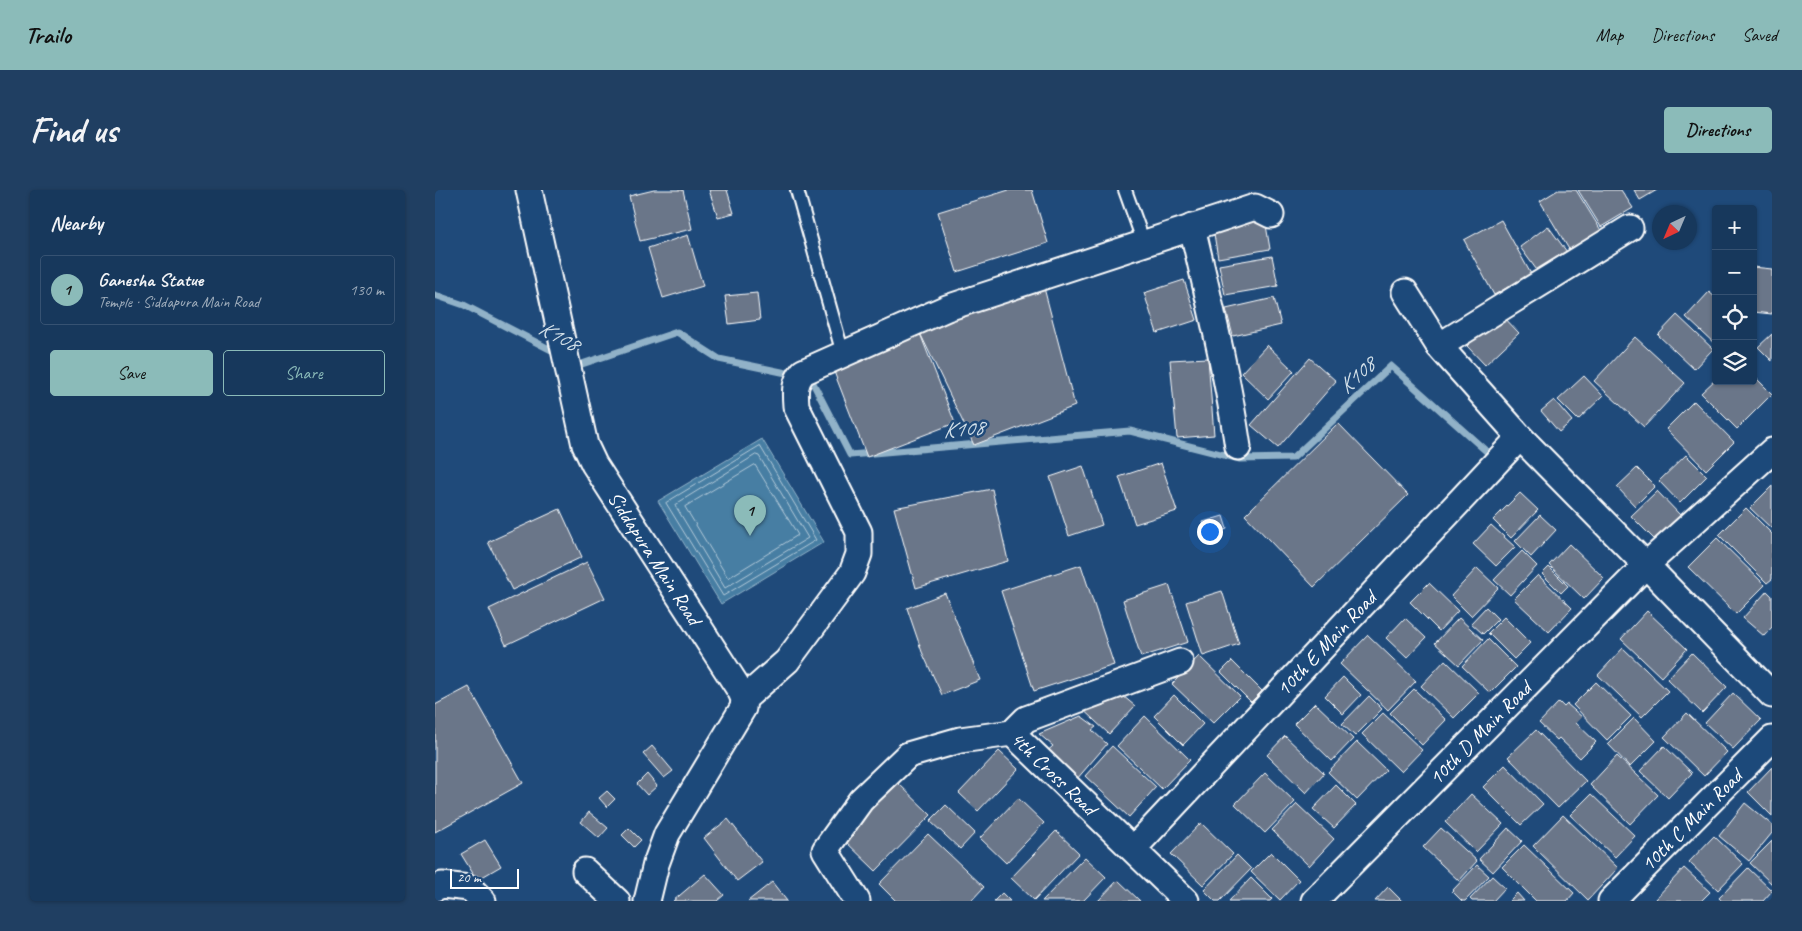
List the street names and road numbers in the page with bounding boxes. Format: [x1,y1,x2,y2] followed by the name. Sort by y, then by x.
[602,486,709,632] street label: Siddapura Main Road
[1270,583,1384,701] street label: 10th E Main Road
[1423,673,1539,791] street label: 10th D Main Road
[1005,726,1104,823] street label: 4th Cross Road
[1635,761,1750,877] street label: 10th C Main Road

